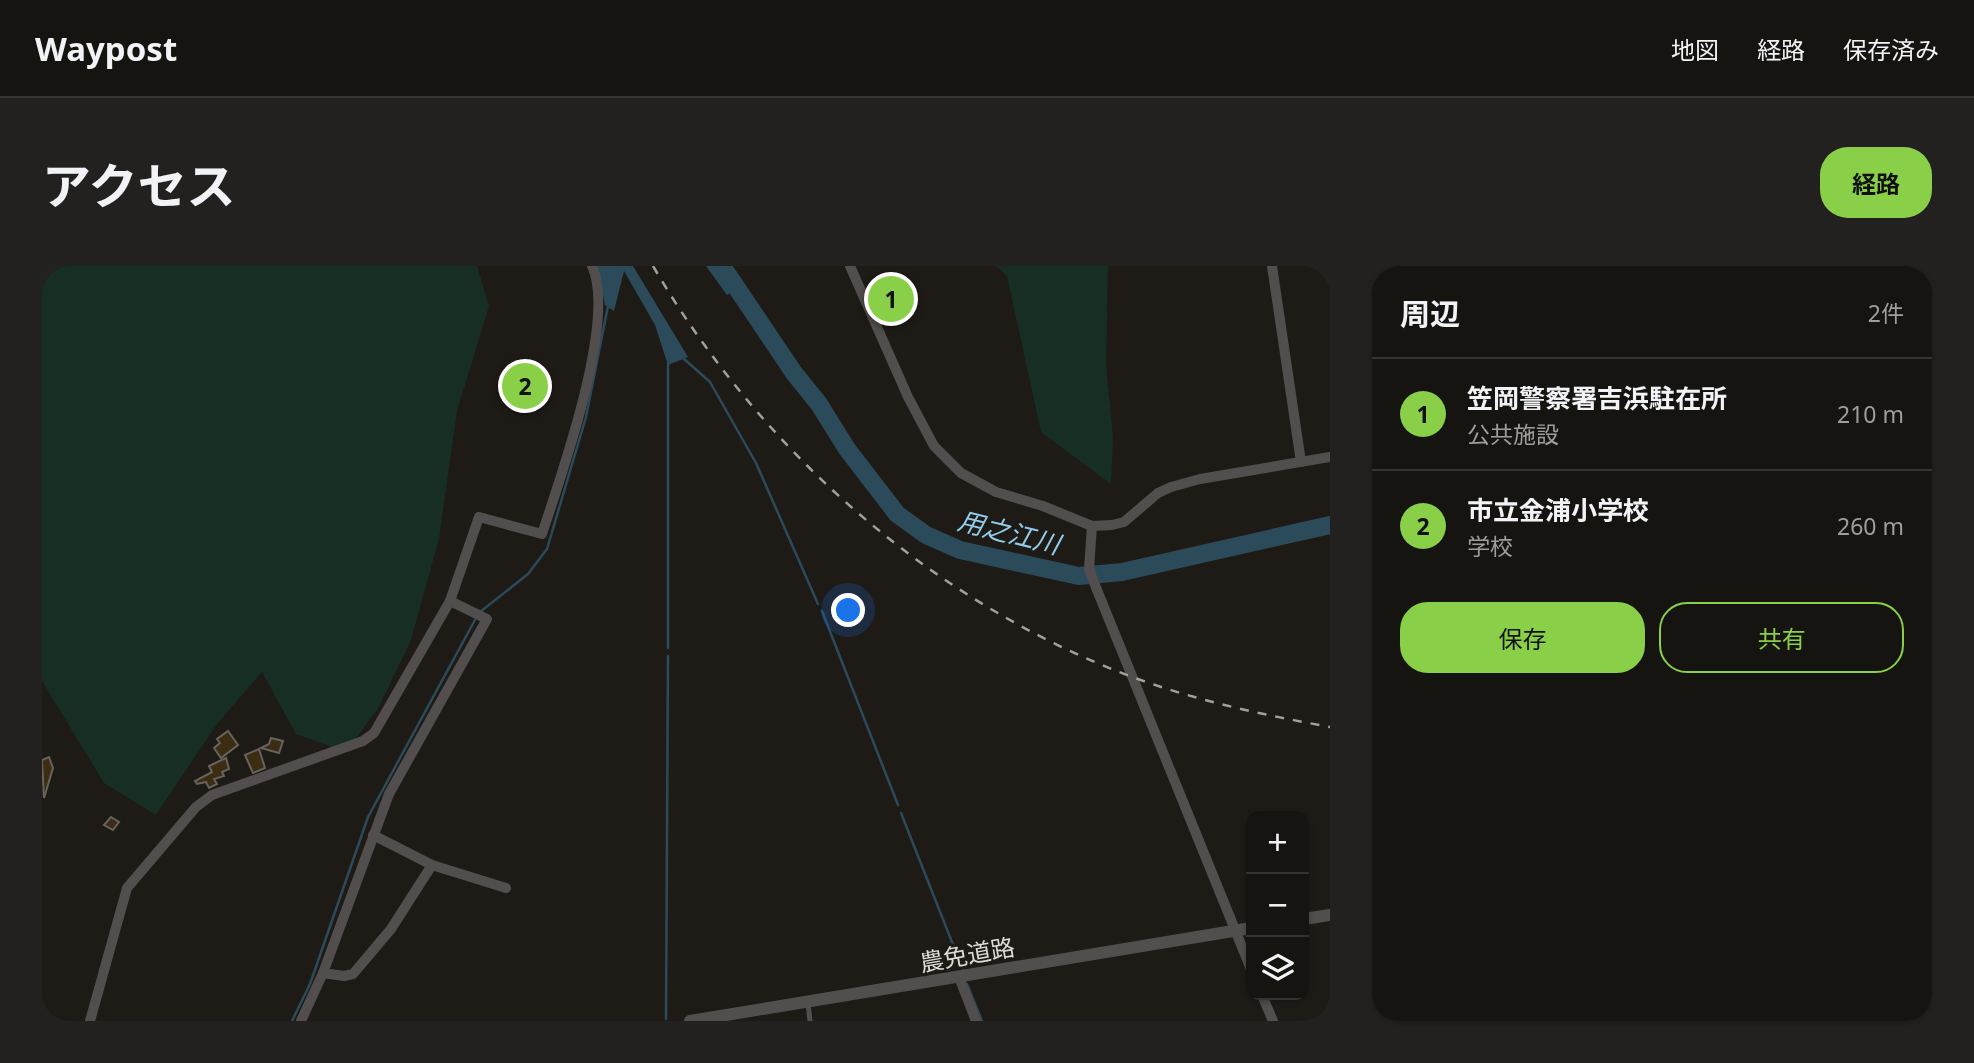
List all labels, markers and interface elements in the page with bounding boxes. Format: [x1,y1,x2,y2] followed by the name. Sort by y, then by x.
[35,26,177,71] text: Waypost
[1671,33,1719,66] text: 地図
[1757,33,1805,66] text: 経路
[1843,33,1939,66] text: 保存済み
[1820,147,1932,218] button: 経路
[42,152,236,218] text: アクセス
[868,273,914,325] pin: 1
[1400,293,1460,334] text: 周辺
[1868,297,1904,329] text: 2件
[502,360,548,412] pin: 2
[1467,380,1727,416] text: 笠岡警察署吉浜駐在所
[1416,398,1430,430] text: 1
[1837,398,1904,430] text: 210 m
[1467,418,1559,450] text: 公共施設
[1467,492,1649,528] text: 市立金浦小学校
[954,502,1067,563] water label: 用之江川
[1416,510,1430,542] text: 2
[1837,510,1904,542] text: 260 m
[1467,530,1513,562] text: 学校
[831,593,865,627] your location
[1400,602,1645,673] button: 保存
[1659,602,1904,673] button: 共有
[1246,811,1309,1000] map controls
[1246,811,1309,874] button: +
[1246,874,1309,937] button: −
[917,929,1017,979] street label: 農免道路
[1246,937,1309,1000] button: layers

